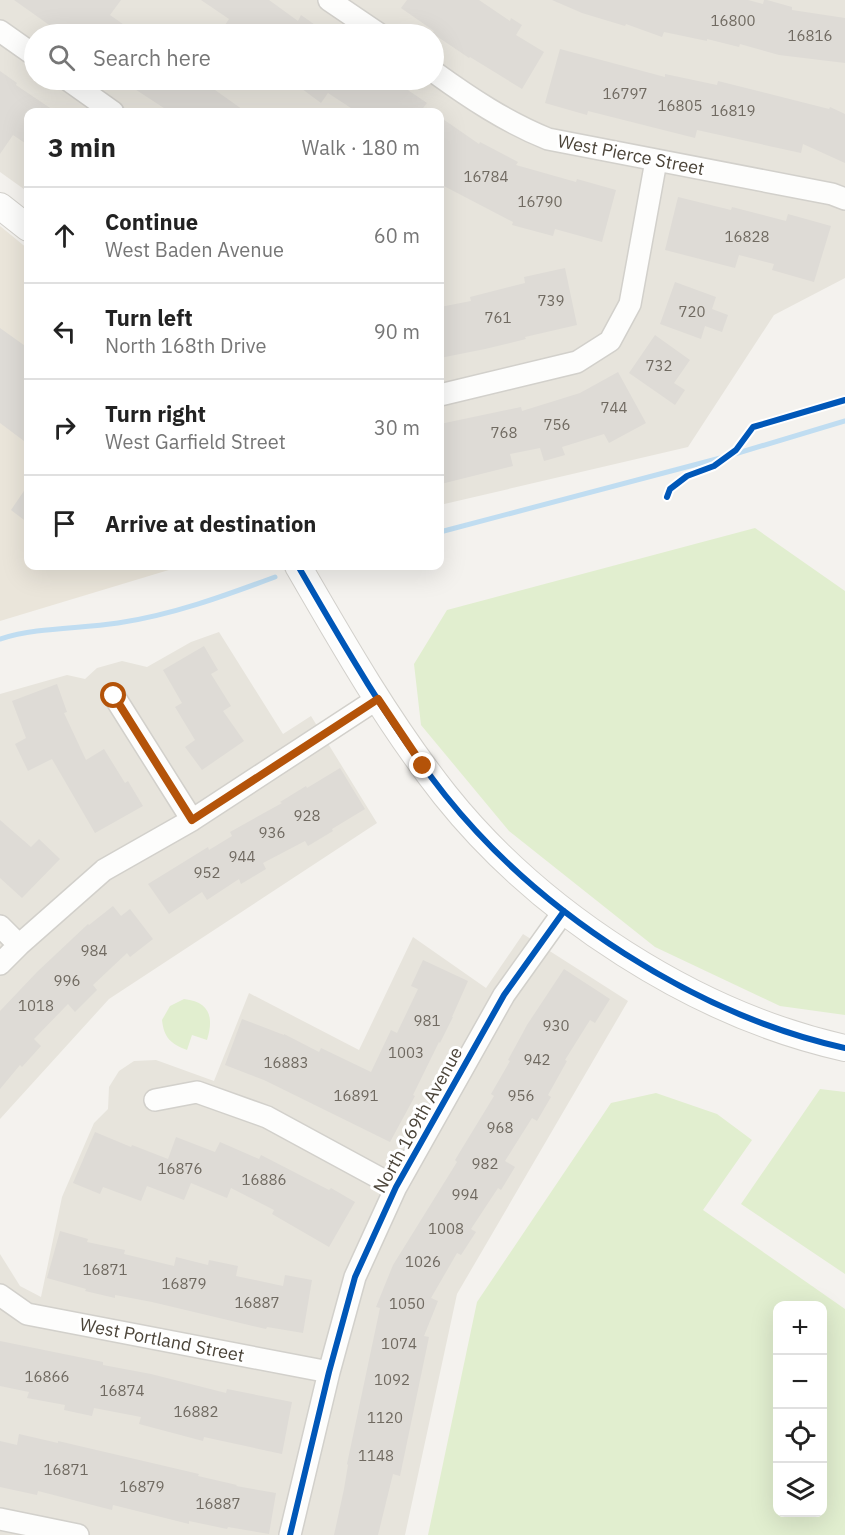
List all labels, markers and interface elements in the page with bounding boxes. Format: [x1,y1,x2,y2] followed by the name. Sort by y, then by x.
[710,11,756,30] house number: 16800
[24,24,444,90] search box
[787,26,833,45] house number: 16816
[45,41,78,74] icon: search
[93,43,211,72] text: Search here
[602,84,648,103] house number: 16797
[657,96,703,115] house number: 16805
[710,101,756,120] house number: 16819
[556,129,706,180] street label: West Pierce Street
[48,130,116,164] text: 3 min
[302,134,420,161] text: Walk · 180 m
[463,167,509,186] house number: 16784
[517,192,563,211] house number: 16790
[105,207,198,236] text: Continue
[48,219,81,252] icon: ahead
[374,222,420,249] text: 60 m
[724,227,770,246] house number: 16828
[105,236,284,263] text: West Baden Avenue
[537,291,565,310] house number: 739
[678,302,706,321] house number: 720
[105,303,193,332] text: Turn left
[484,308,512,327] house number: 761
[48,315,81,348] icon: left
[374,318,420,345] text: 90 m
[105,332,266,359] text: North 168th Drive
[645,356,673,375] house number: 732
[600,398,628,417] house number: 744
[105,399,206,428] text: Turn right
[48,411,81,444] icon: right
[374,414,420,441] text: 30 m
[543,415,571,434] house number: 756
[490,423,518,442] house number: 768
[105,428,286,455] text: West Garfield Street
[48,507,81,540] icon: arrive
[105,509,316,538] text: Arrive at destination
[100,682,126,708] route start
[409,752,435,778] route end
[293,806,321,825] house number: 928
[258,823,286,842] house number: 936
[228,847,256,866] house number: 944
[193,863,221,882] house number: 952
[80,941,108,960] house number: 984
[53,971,81,990] house number: 996
[18,996,54,1015] house number: 1018
[413,1011,441,1030] house number: 981
[542,1016,570,1035] house number: 930
[368,1043,467,1197] street label: North 169th Avenue
[388,1043,424,1062] house number: 1003
[523,1050,551,1069] house number: 942
[263,1053,309,1072] house number: 16883
[333,1086,379,1105] house number: 16891
[507,1086,535,1105] house number: 956
[486,1118,514,1137] house number: 968
[471,1154,499,1173] house number: 982
[157,1159,203,1178] house number: 16876
[241,1170,287,1189] house number: 16886
[451,1185,479,1204] house number: 994
[428,1219,464,1238] house number: 1008
[405,1252,441,1271] house number: 1026
[82,1260,128,1279] house number: 16871
[161,1274,207,1293] house number: 16879
[234,1293,280,1312] house number: 16887
[389,1294,425,1313] house number: 1050
[773,1301,827,1517] map controls
[773,1301,827,1355] button: +
[78,1312,246,1367] street label: West Portland Street
[381,1334,417,1353] house number: 1074
[773,1355,827,1409] button: −
[24,1367,70,1386] house number: 16866
[374,1370,410,1389] house number: 1092
[99,1381,145,1400] house number: 16874
[173,1402,219,1421] house number: 16882
[367,1408,403,1427] house number: 1120
[773,1409,827,1463] button: locate
[358,1446,394,1465] house number: 1148
[43,1460,89,1479] house number: 16871
[773,1463,827,1517] button: layers
[119,1477,165,1496] house number: 16879
[195,1494,241,1513] house number: 16887

